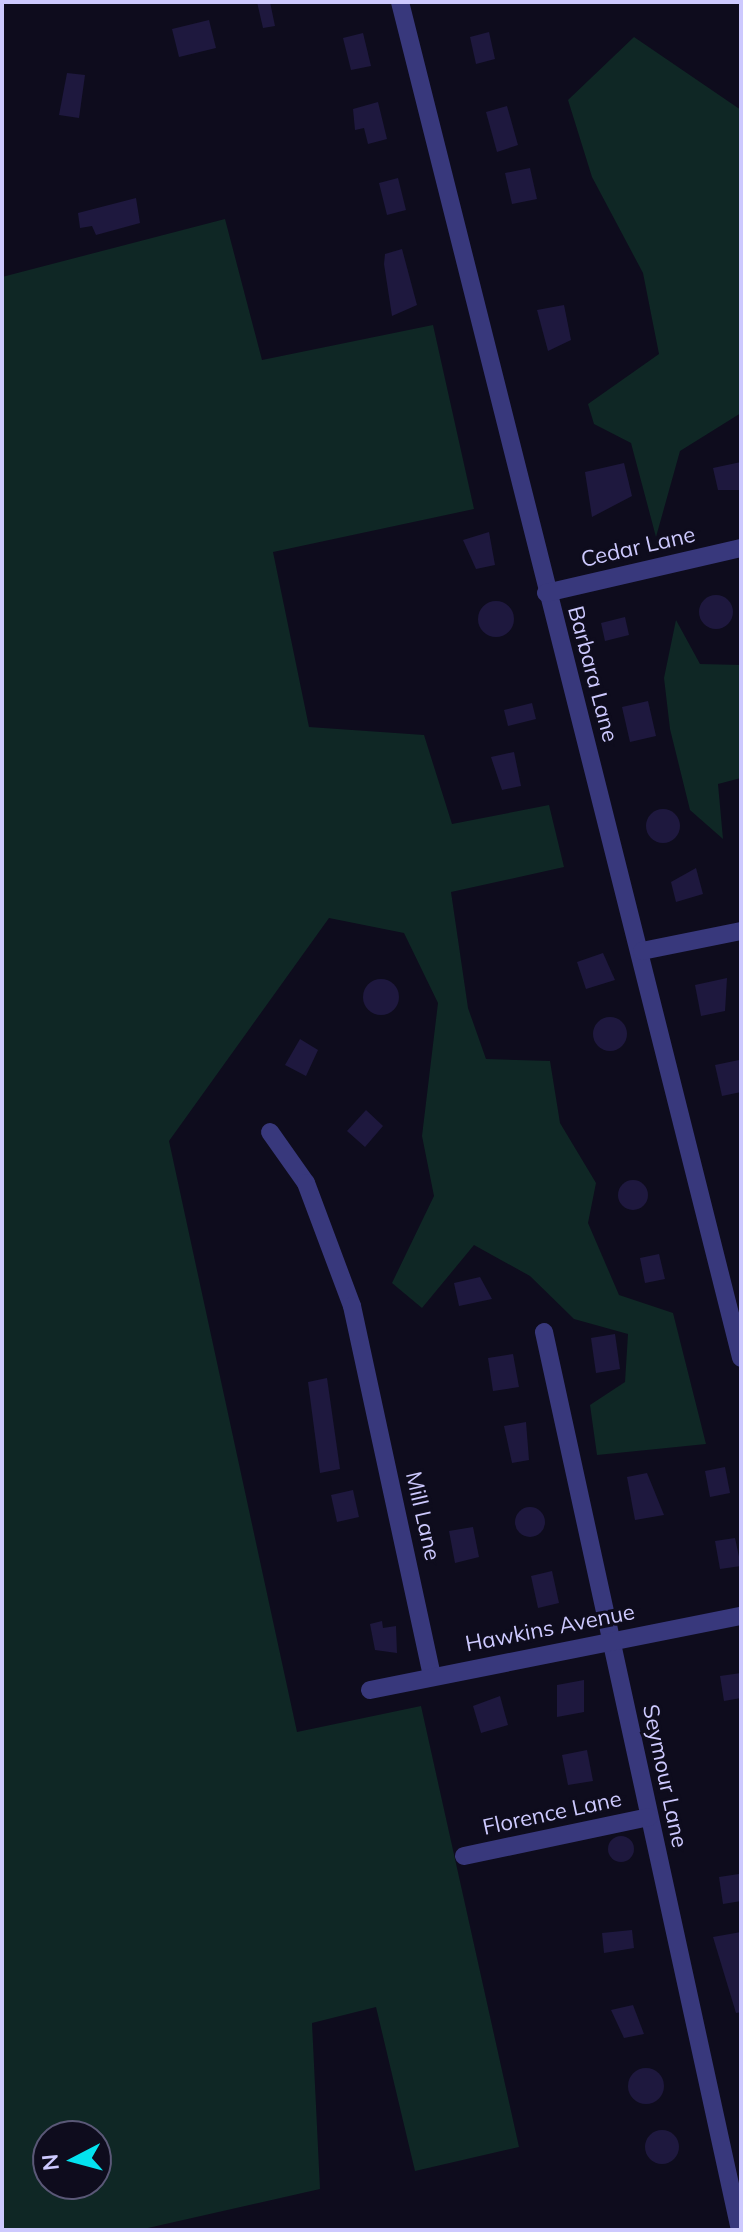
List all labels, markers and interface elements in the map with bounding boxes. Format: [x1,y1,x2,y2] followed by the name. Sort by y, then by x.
[578,521,698,573] street label: Cedar Lane
[562,603,624,745] street label: Barbara Lane
[400,1469,446,1563] street label: Mill Lane
[463,1599,637,1657] street label: Hawkins Avenue
[637,1702,693,1850] street label: Seymour Lane
[480,1785,624,1841] street label: Florence Lane
[32,2120,112,2200] north arrow
[35,2153,65,2172] text: N

